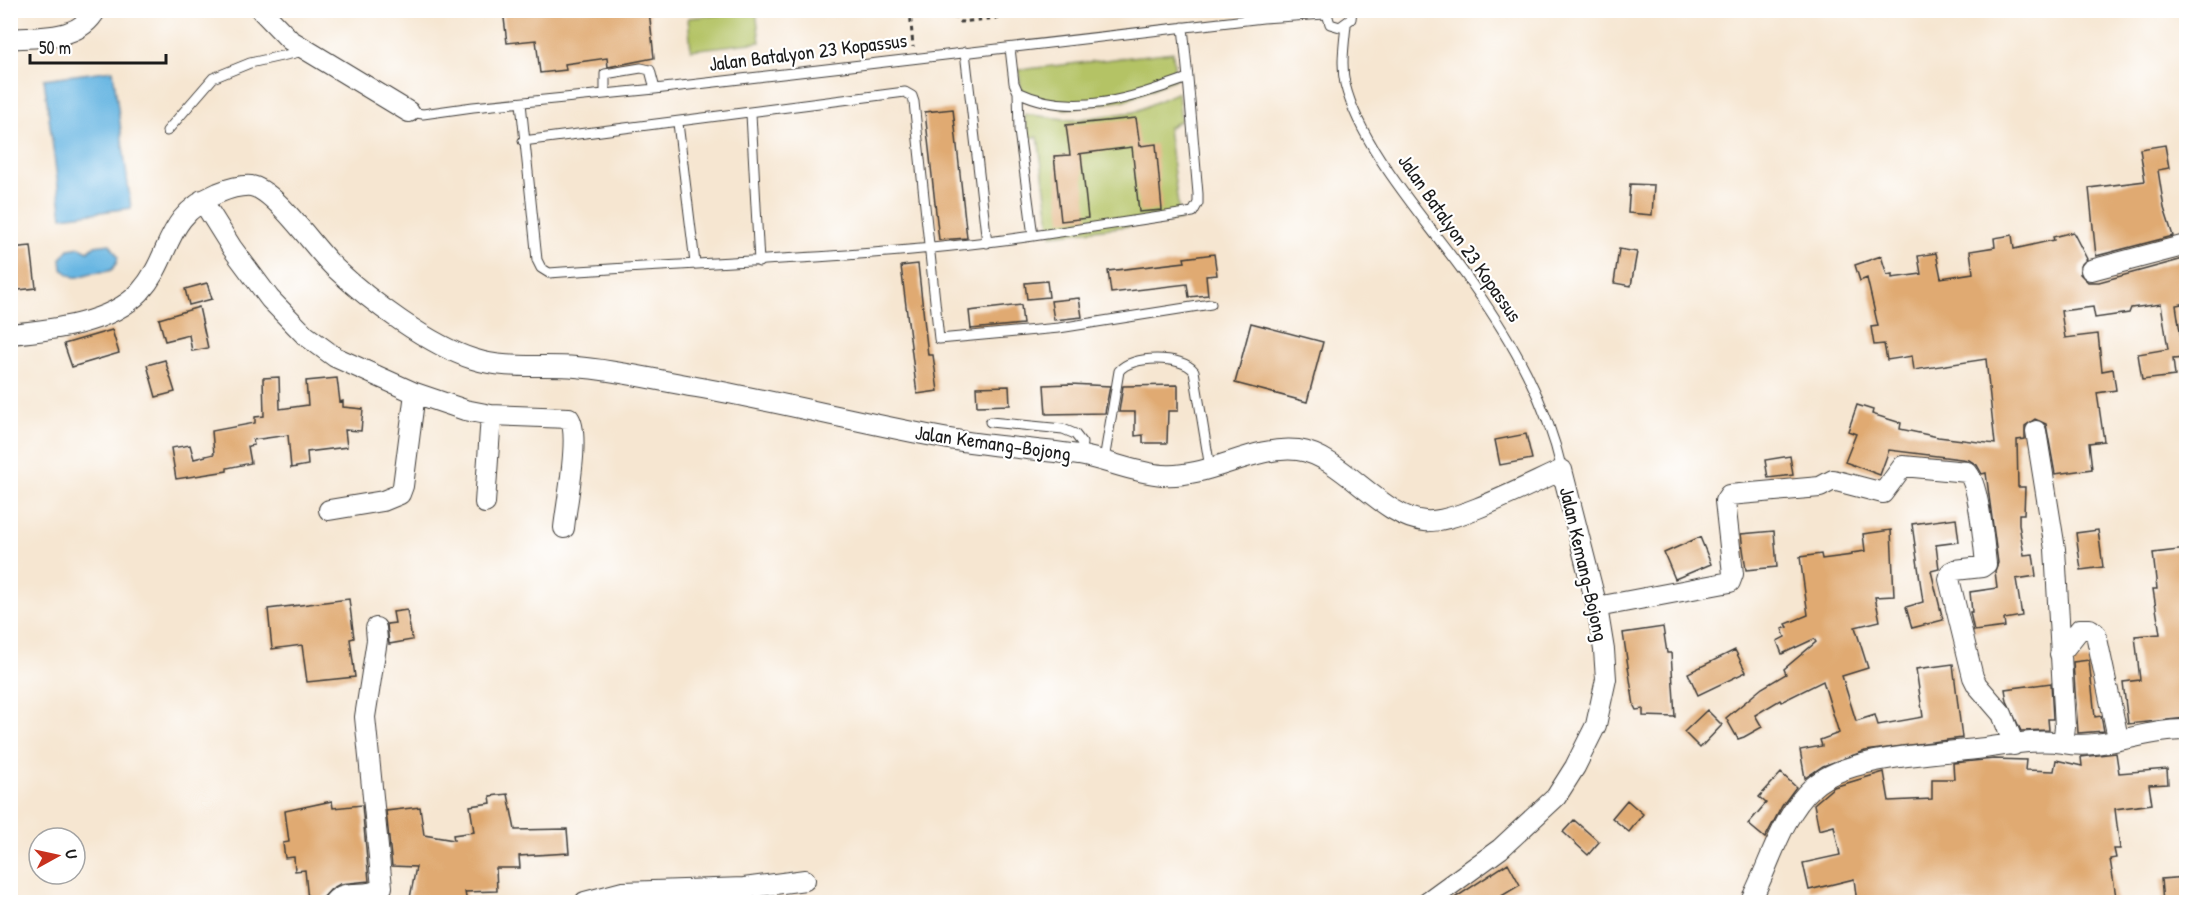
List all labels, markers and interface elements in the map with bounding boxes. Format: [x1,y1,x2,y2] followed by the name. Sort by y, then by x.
[707,26,909,77] street label: Jalan Batalyon 23 Kopassus
[30,27,166,65] scale bar
[39,35,71,60] text: 50 m
[1392,148,1529,327] street label: Jalan Batalyon 23 Kopassus
[913,418,1073,467] street label: Jalan Kemang–Bojong
[1554,484,1615,644] street label: Jalan Kemang–Bojong
[27,826,87,886] north arrow
[60,848,83,860] text: U

